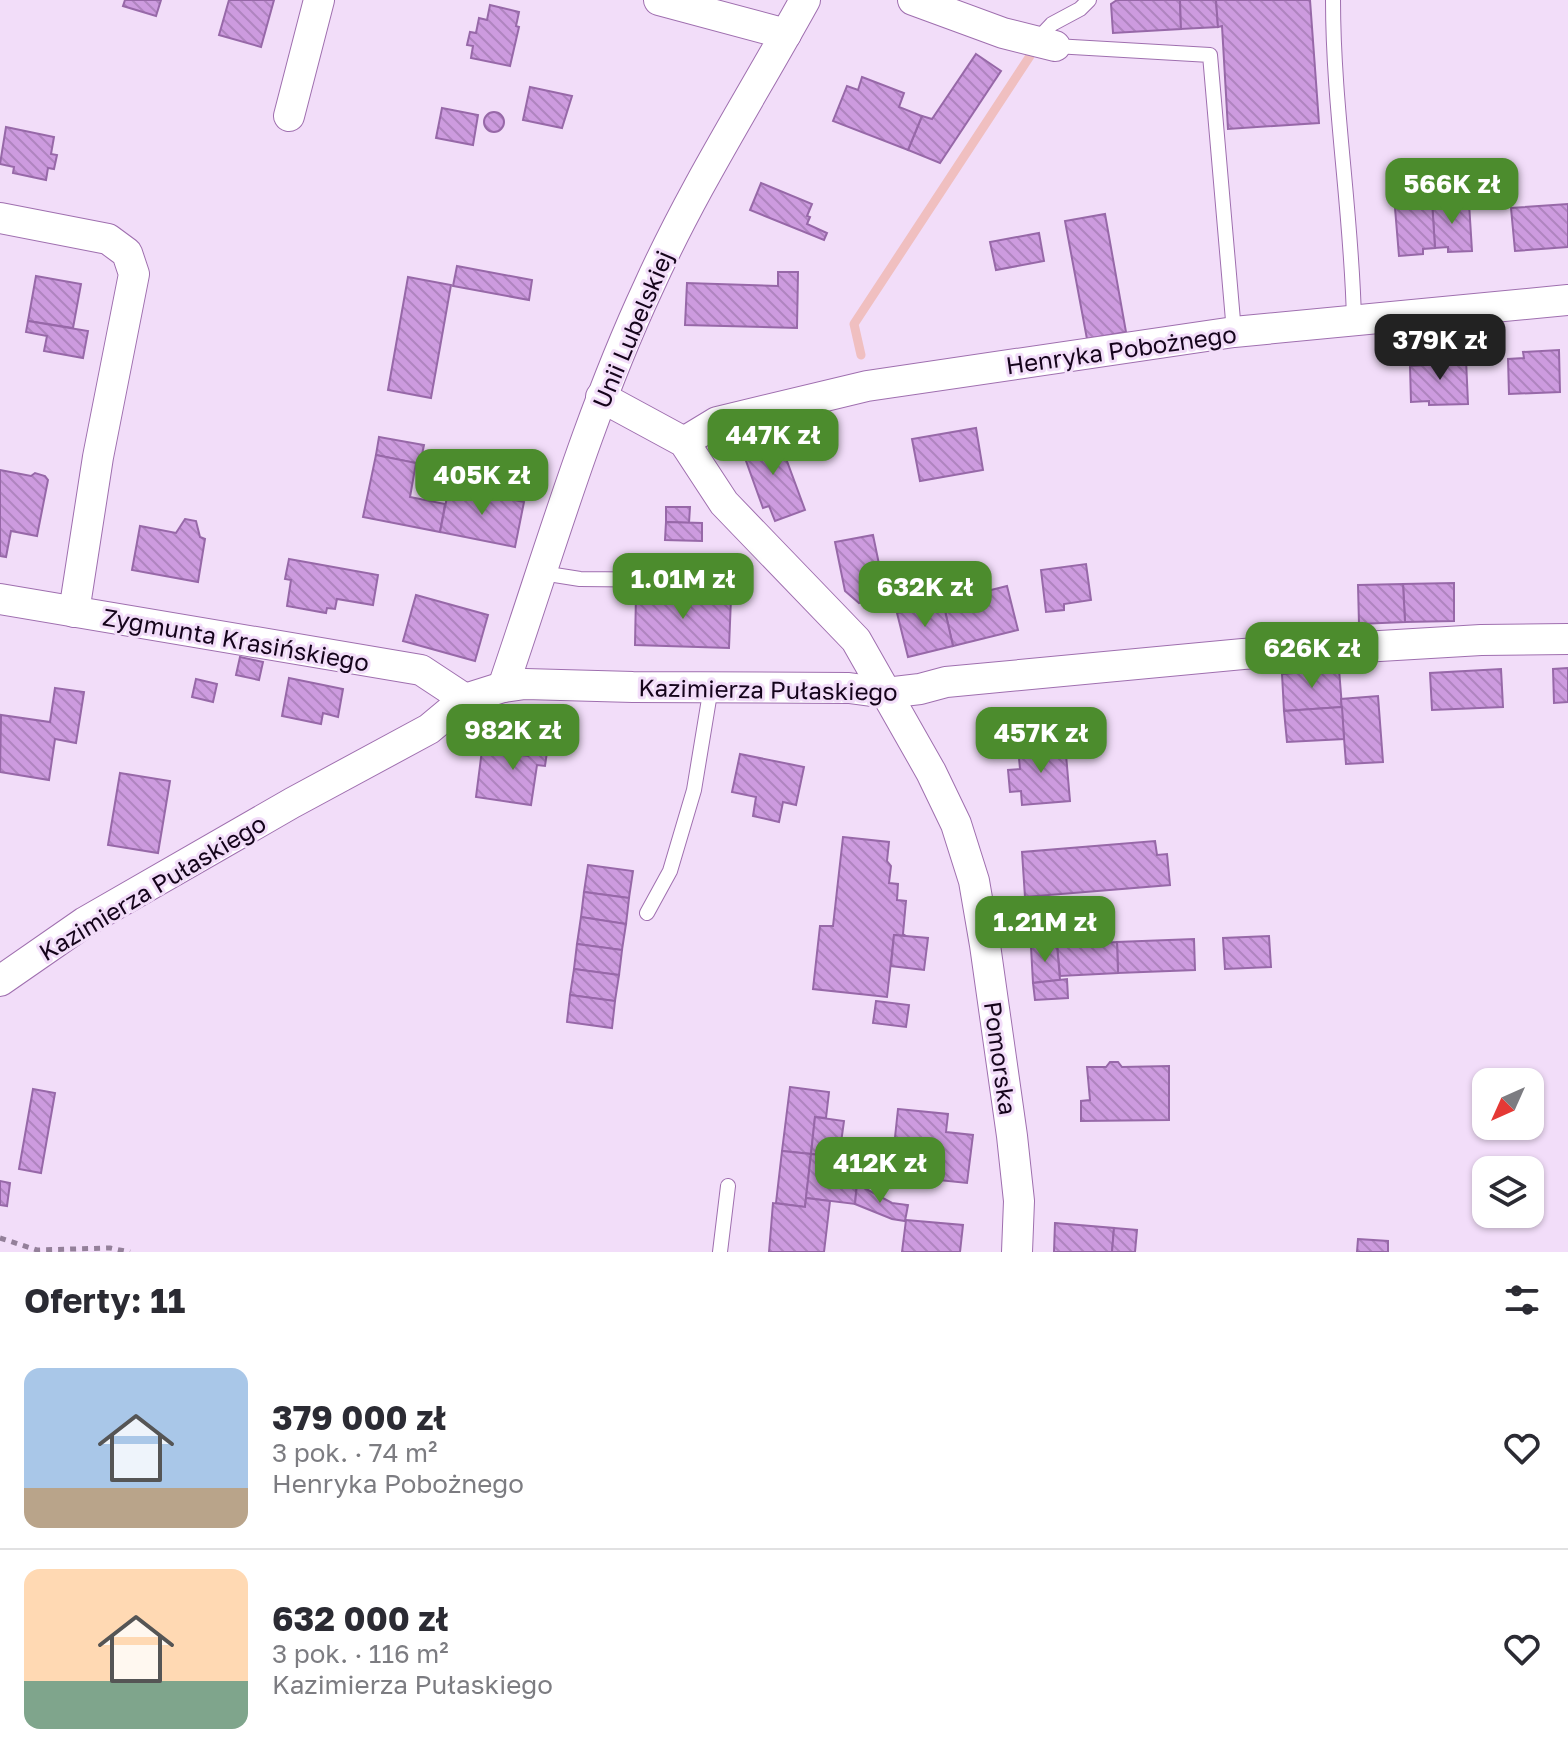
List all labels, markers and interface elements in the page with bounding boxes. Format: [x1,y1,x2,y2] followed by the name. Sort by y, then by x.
[1378,158,1526,226] pin: 566K zł
[1403,168,1501,199] text: 566K zł
[586,246,678,412] street label: Unii Lubelskiej
[1366,314,1514,382] pin: 379K zł
[1004,318,1238,380] street label: Henryka Pobożnego
[1393,324,1487,355] text: 379K zł
[699,409,847,477] pin: 447K zł
[725,419,821,450] text: 447K zł
[408,449,556,517] pin: 405K zł
[433,459,531,490] text: 405K zł
[600,553,766,621] pin: 1.01M zł
[851,561,999,629] pin: 632K zł
[631,563,735,594] text: 1.01M zł
[877,571,973,602] text: 632K zł
[101,601,371,677] street label: Zygmunta Krasińskiego
[1238,622,1386,690] pin: 626K zł
[1263,632,1361,663] text: 626K zł
[638,672,898,706] street label: Kazimierza Pułaskiego
[439,704,587,772] pin: 982K zł
[967,707,1115,775] pin: 457K zł
[464,714,562,745] text: 982K zł
[994,717,1088,748] text: 457K zł
[33,808,271,966] street label: Kazimierza Pułaskiego
[962,896,1128,964] pin: 1.21M zł
[993,906,1097,937] text: 1.21M zł
[979,999,1023,1117] street label: Pomorska
[1472,1068,1544,1140] north arrow
[1472,1068,1544,1228] map controls
[806,1137,954,1205] pin: 412K zł
[833,1147,927,1178] text: 412K zł
[1472,1156,1544,1228] button: layers
[1500,1278,1544,1322] icon: filters
[24,1280,185,1320] text: Oferty: 11
[272,1397,446,1437] text: 379 000 zł
[88,1400,184,1496] icon: home
[1500,1426,1544,1470] icon: heart
[272,1437,437,1468] text: 3 pok. · 74 m²
[272,1468,524,1499] text: Henryka Pobożnego
[272,1598,448,1638] text: 632 000 zł
[88,1601,184,1697] icon: home
[1500,1627,1544,1671] icon: heart
[272,1638,449,1669] text: 3 pok. · 116 m²
[272,1669,553,1700] text: Kazimierza Pułaskiego

